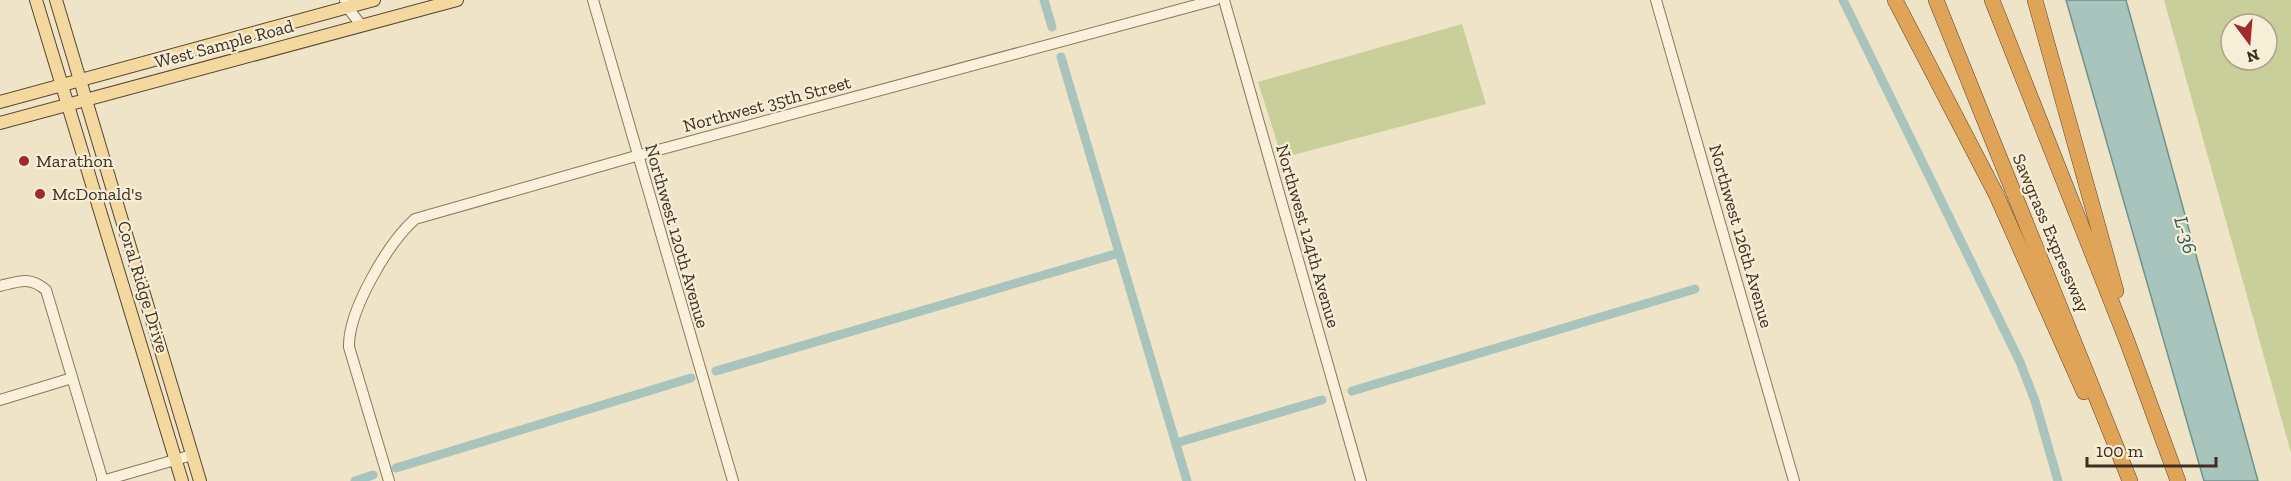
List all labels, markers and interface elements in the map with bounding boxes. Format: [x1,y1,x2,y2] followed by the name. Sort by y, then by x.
[2219,12,2279,72] north arrow
[152,15,296,73] street label: West Sample Road
[2245,45,2261,67] text: N
[681,71,854,137] street label: Northwest 35th Street
[640,141,714,331] street label: Northwest 120th Avenue
[1271,142,1345,330] street label: Northwest 124th Avenue
[1704,142,1778,330] street label: Northwest 126th Avenue
[36,150,114,172] place label: Marathon
[2008,150,2095,316] street label: Sawgrass Expressway
[17,154,31,168] marker: Marathon
[52,183,142,205] place label: McDonald's
[33,187,47,201] marker: McDonald's
[2169,214,2203,256] water label: L-36
[112,218,174,356] street label: Coral Ridge Drive
[2087,430,2216,468] scale bar
[2096,440,2144,462] text: 100 m

